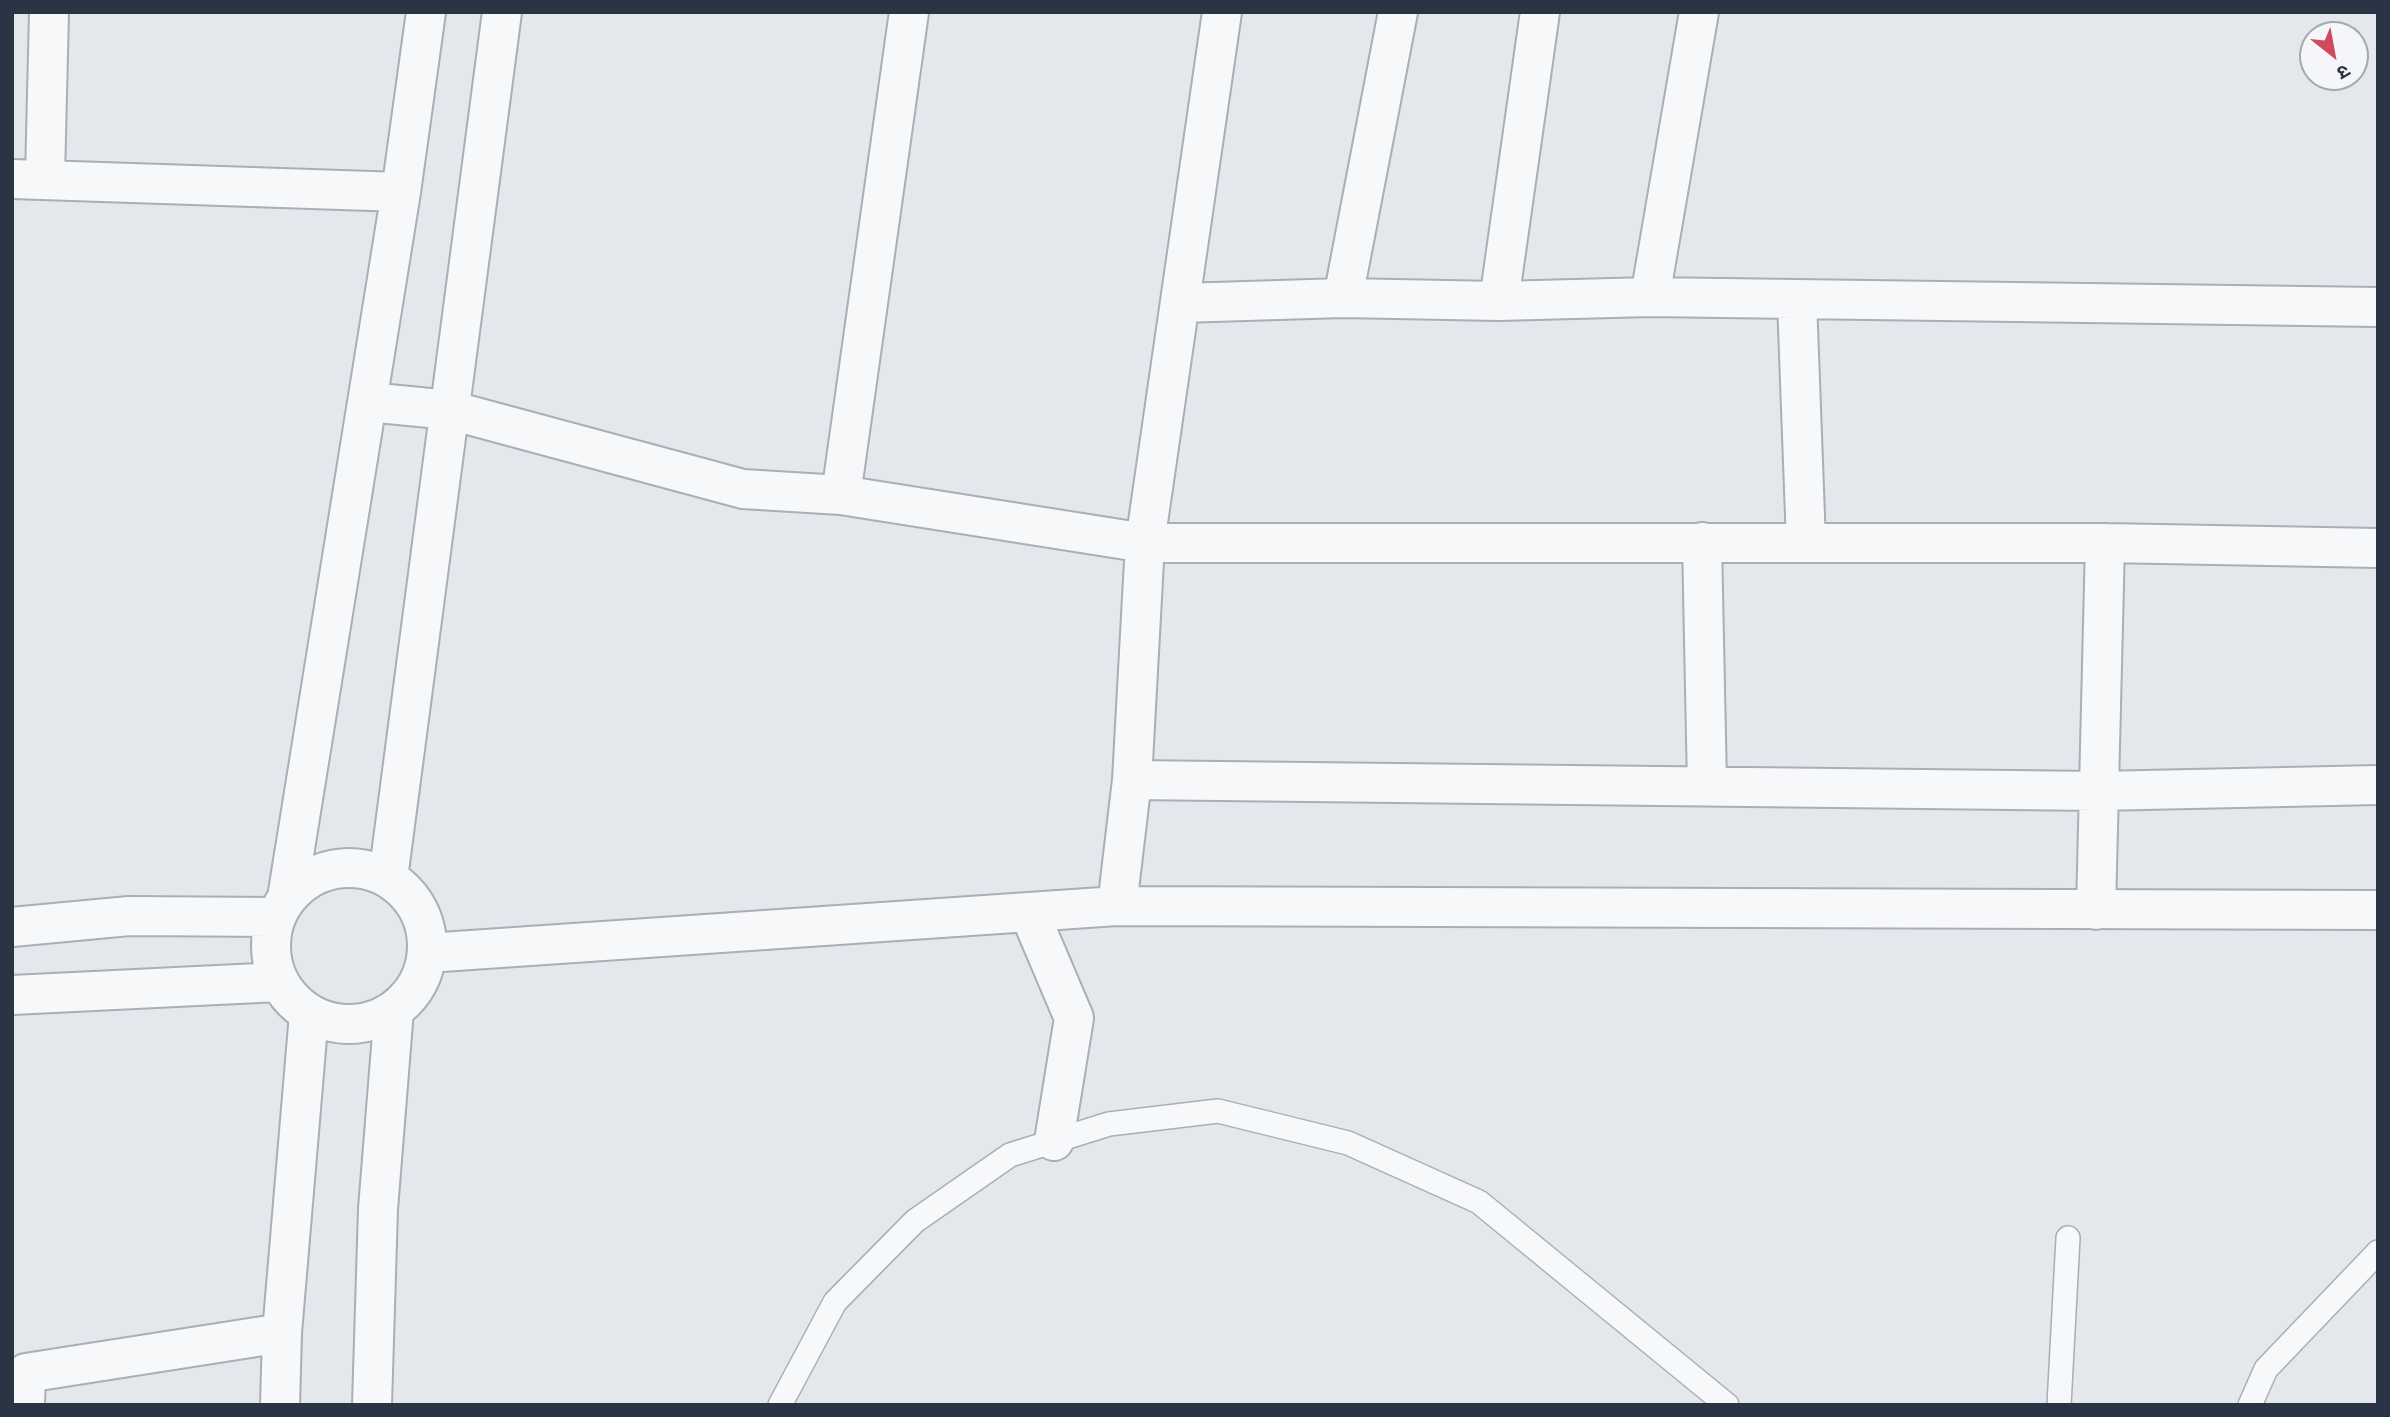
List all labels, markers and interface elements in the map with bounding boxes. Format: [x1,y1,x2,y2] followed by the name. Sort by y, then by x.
[2299,21,2369,91] north arrow
[2332,58,2355,86] text: उ

